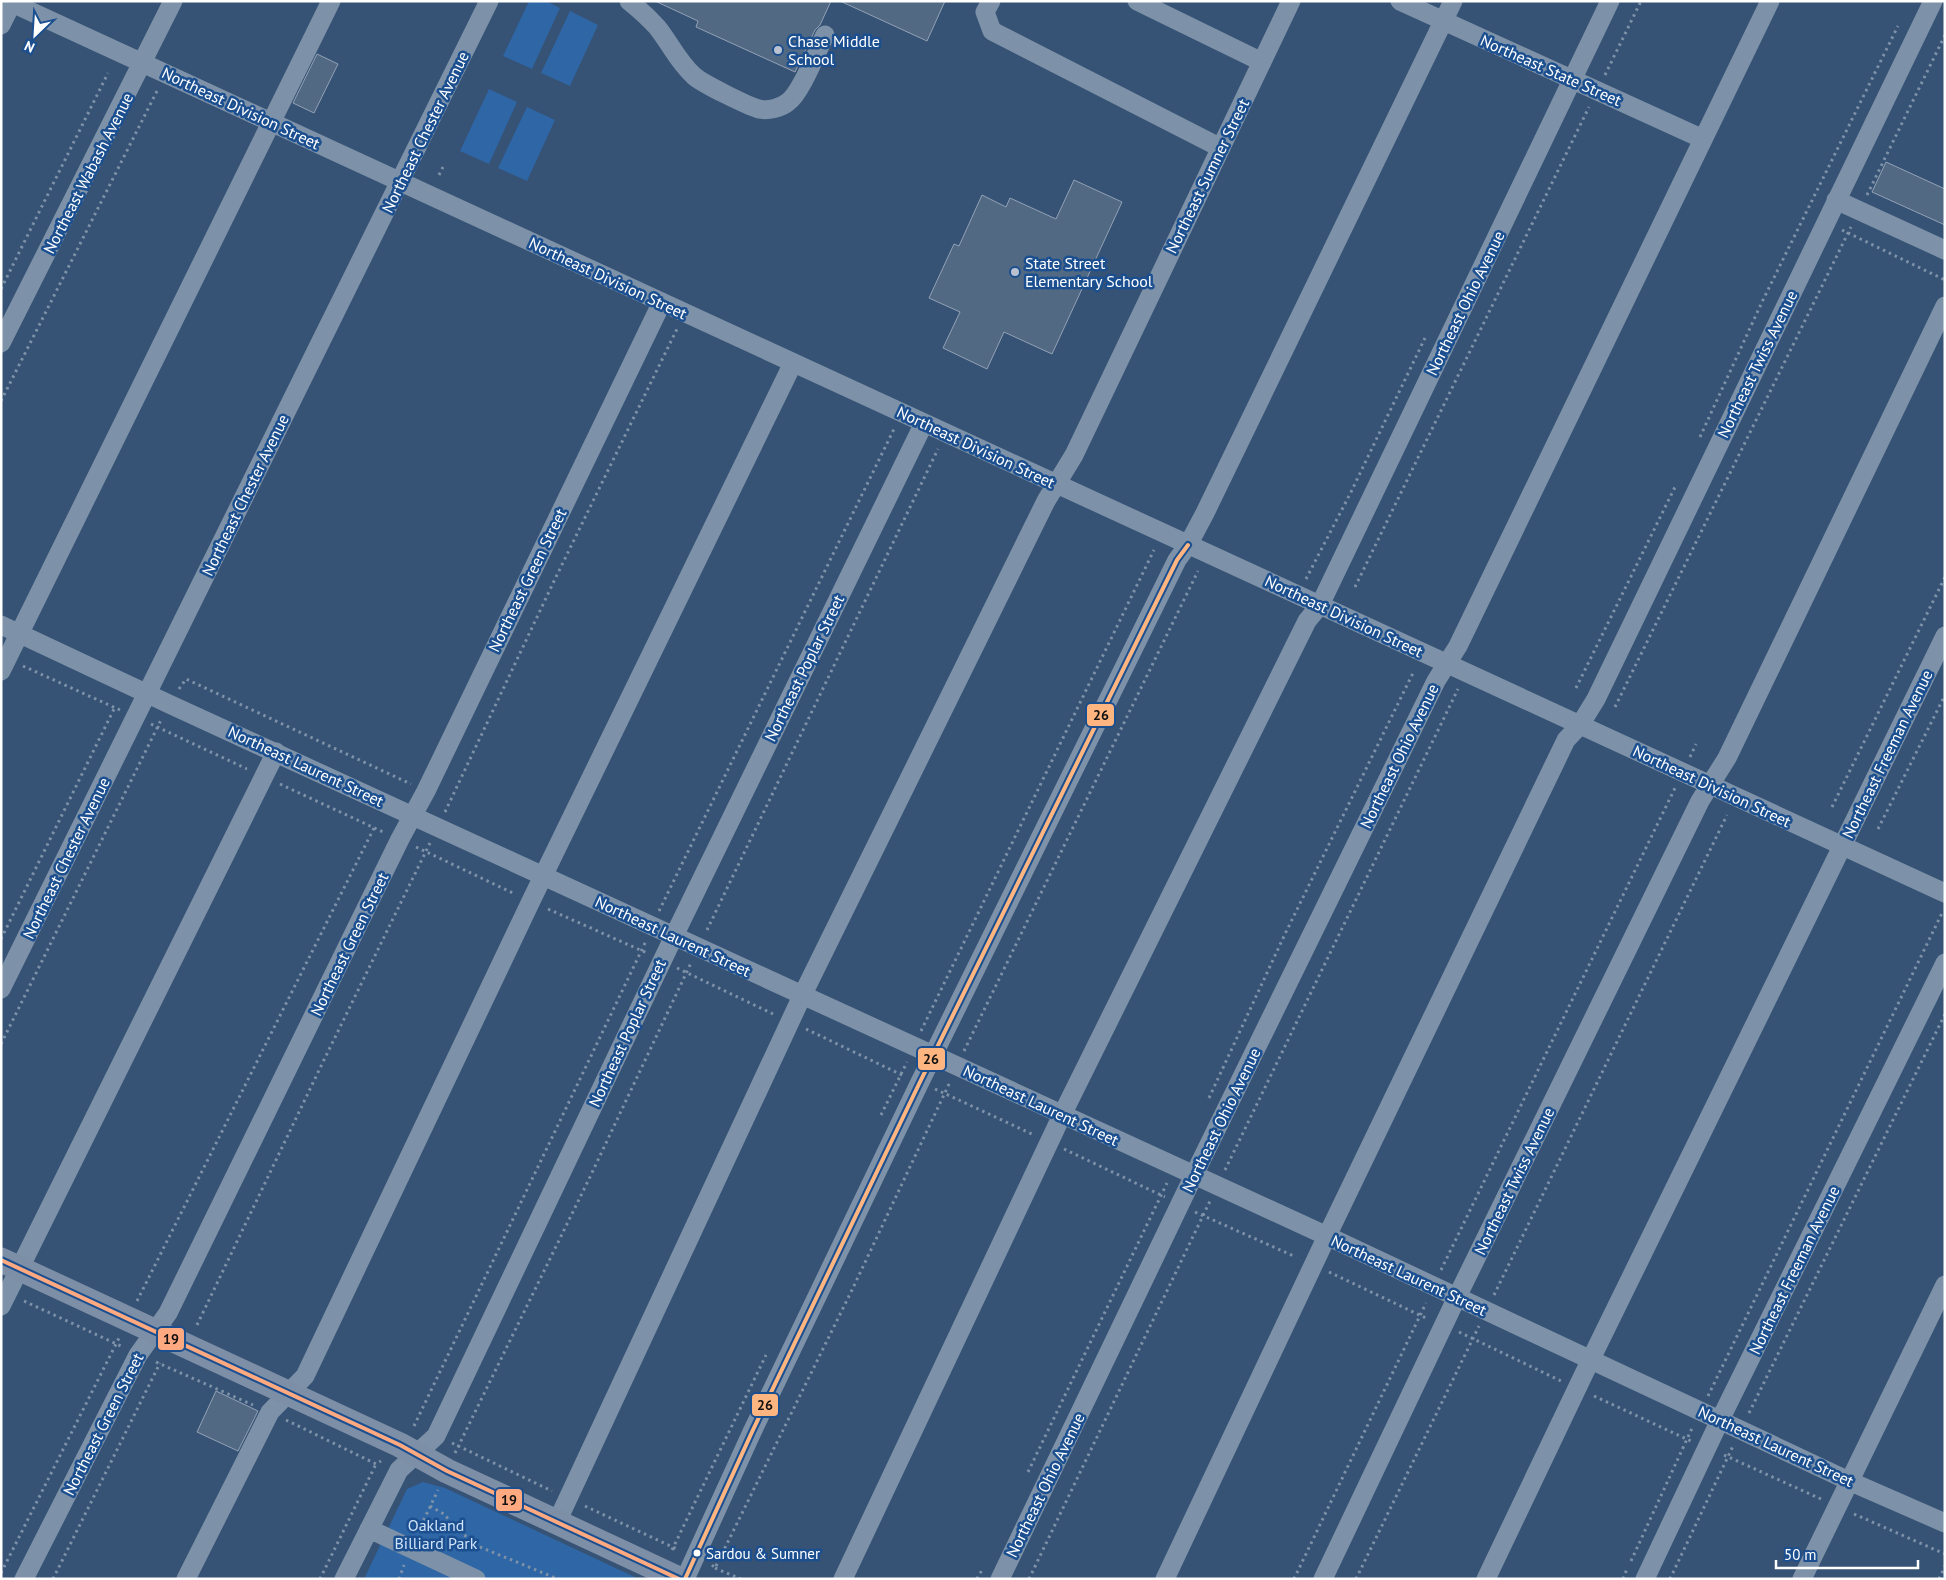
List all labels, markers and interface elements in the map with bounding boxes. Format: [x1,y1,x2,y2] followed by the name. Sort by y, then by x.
[10,10,60,60] north arrow
[1477,30,1625,110] street label: Northeast State Street
[788,31,880,69] place label: Chase Middle School
[22,37,37,57] text: N
[772,44,784,56] marker: Chase Middle School
[377,48,473,216] street label: Northeast Chester Avenue
[159,63,324,154] street label: Northeast Division Street
[39,89,137,257] street label: Northeast Wabash Avenue
[1161,95,1253,257] street label: Northeast Sumner Street
[1421,228,1509,378] street label: Northeast Ohio Avenue
[526,233,691,324] street label: Northeast Division Street
[1025,253,1153,291] place label: State Street Elementary School
[1009,266,1021,278] marker: State Street Elementary School
[1713,287,1801,441] street label: Northeast Twiss Avenue
[894,402,1059,493] street label: Northeast Division Street
[197,411,293,579] street label: Northeast Chester Avenue
[484,504,571,655] street label: Northeast Green Street
[1262,571,1427,662] street label: Northeast Division Street
[760,591,848,745] street label: Northeast Poplar Street
[1837,666,1937,842] street label: Northeast Freeman Avenue
[1355,681,1443,831] street label: Northeast Ohio Avenue
[1086,703,1115,727] line badge: 26
[1093,706,1109,724] text: 26
[225,721,387,811] street label: Northeast Laurent Street
[1630,741,1795,832] street label: Northeast Division Street
[18,774,114,942] street label: Northeast Chester Avenue
[306,868,393,1019] street label: Northeast Green Street
[592,891,754,981] street label: Northeast Laurent Street
[584,955,670,1110] street label: Northeast Poplar Street
[1177,1045,1265,1195] street label: Northeast Ohio Avenue
[917,1047,946,1071] line badge: 26
[923,1050,939,1068] text: 26
[960,1060,1122,1150] street label: Northeast Laurent Street
[1470,1104,1558,1258] street label: Northeast Twiss Avenue
[1744,1182,1844,1358] street label: Northeast Freeman Avenue
[1328,1230,1490,1320] street label: Northeast Laurent Street
[157,1327,185,1351] line badge: 19
[163,1330,179,1348] text: 19
[58,1349,148,1499] street label: Northeast Green Street
[751,1393,779,1417] line badge: 26
[757,1396,773,1414] text: 26
[1695,1401,1857,1491] street label: Northeast Laurent Street
[1001,1410,1089,1560] street label: Northeast Ohio Avenue
[495,1488,523,1512] line badge: 19
[501,1491,517,1509] text: 19
[395,1515,478,1553] park label: Oakland Billiard Park
[1776,1538,1918,1570] scale bar
[706,1544,820,1563] place label: Sardou & Sumner
[1784,1545,1817,1564] text: 50 m
[692,1548,702,1558] marker: Sardou & Sumner

